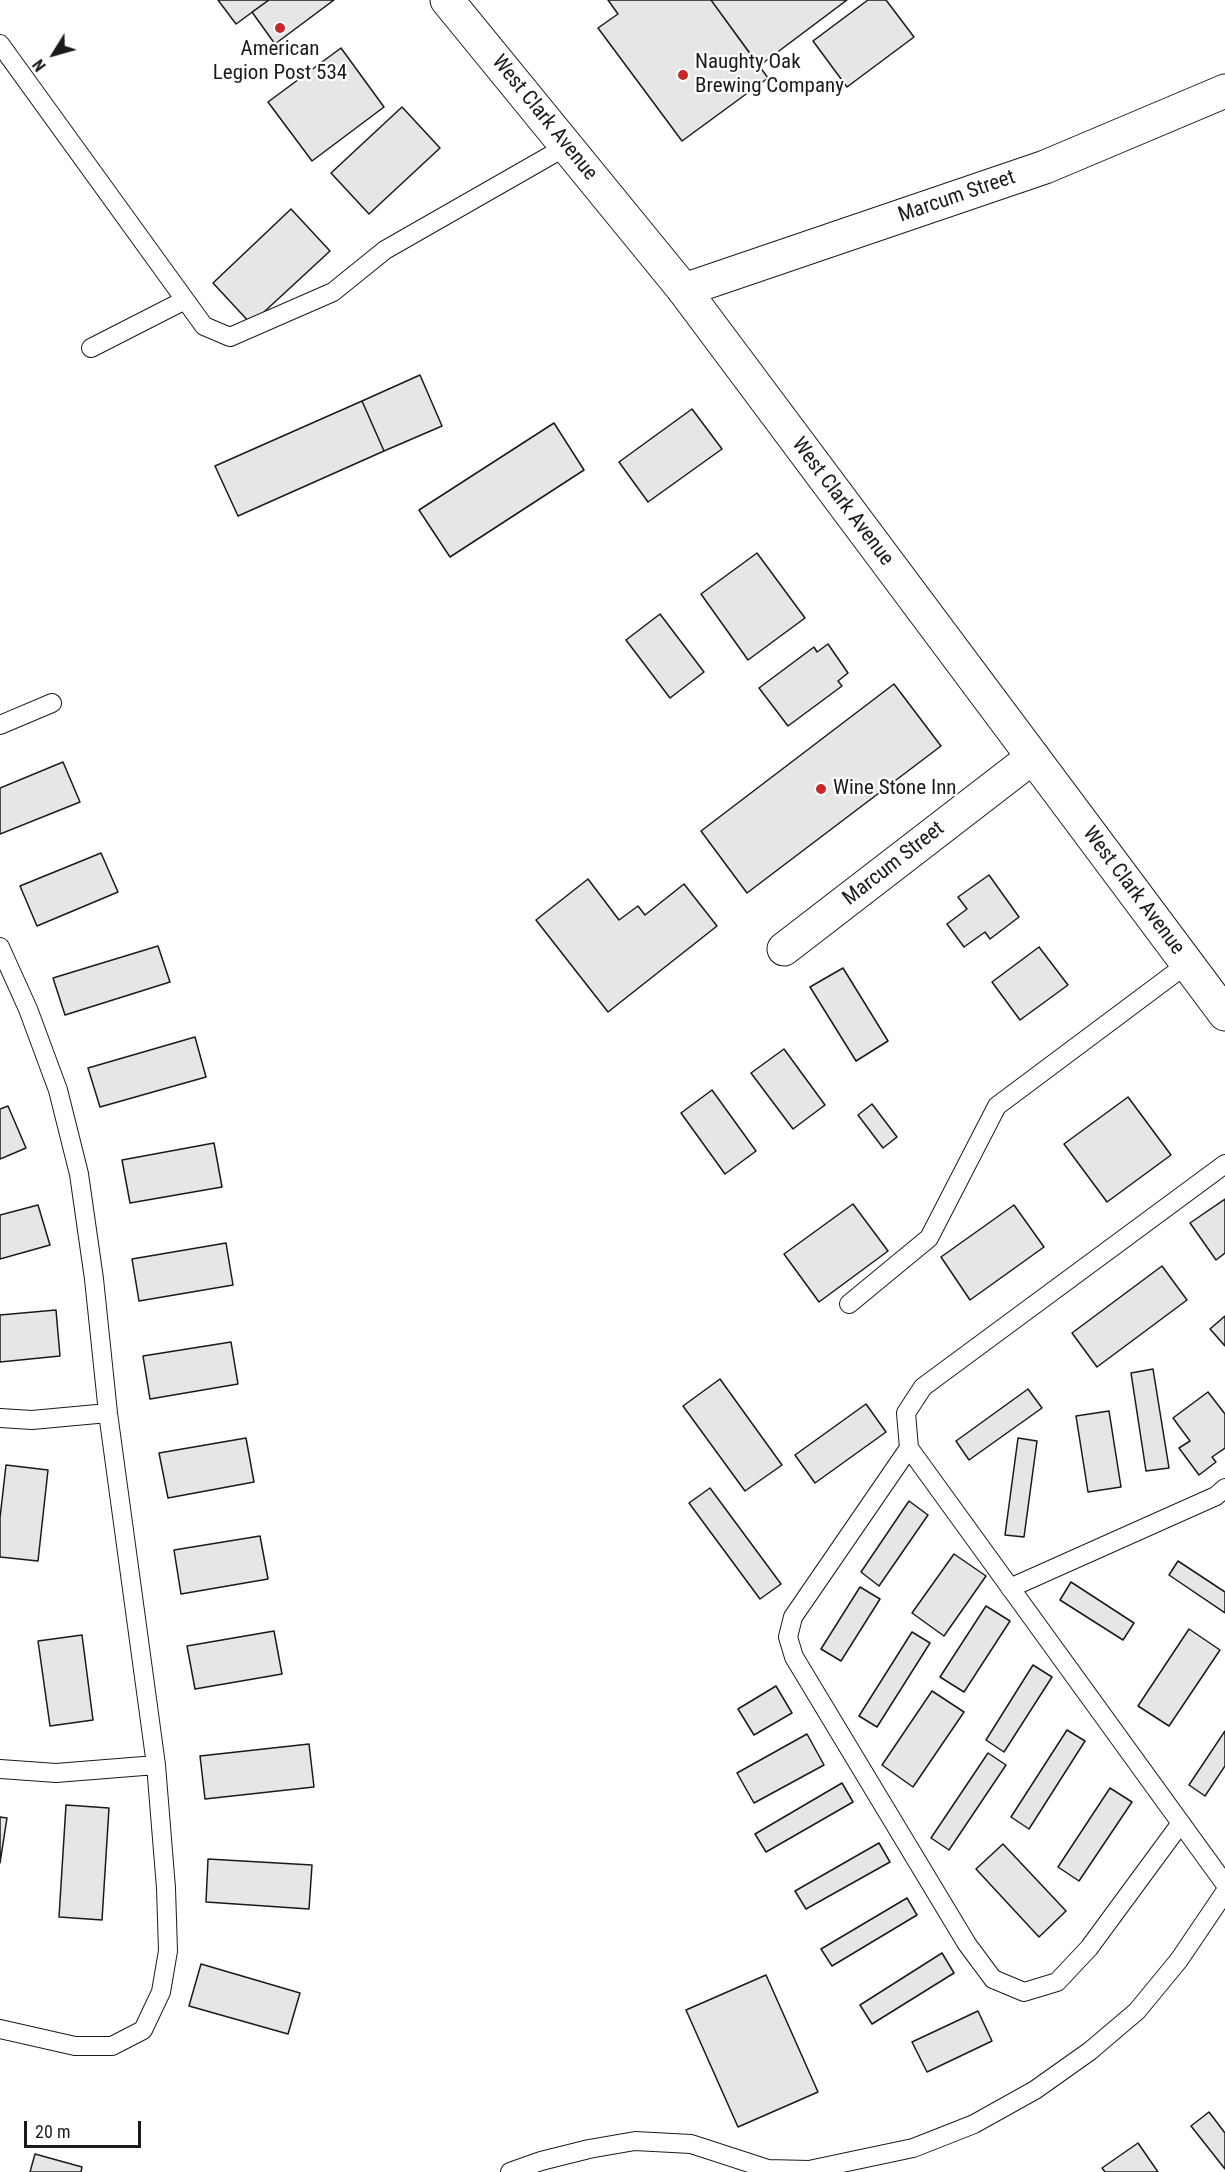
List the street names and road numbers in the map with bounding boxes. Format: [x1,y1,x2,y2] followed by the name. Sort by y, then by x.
[486,50,602,186] street label: West Clark Avenue
[895,165,1019,229] street label: Marcum Street
[786,433,898,571] street label: West Clark Avenue
[838,817,950,911] street label: Marcum Street
[1077,822,1189,960] street label: West Clark Avenue

